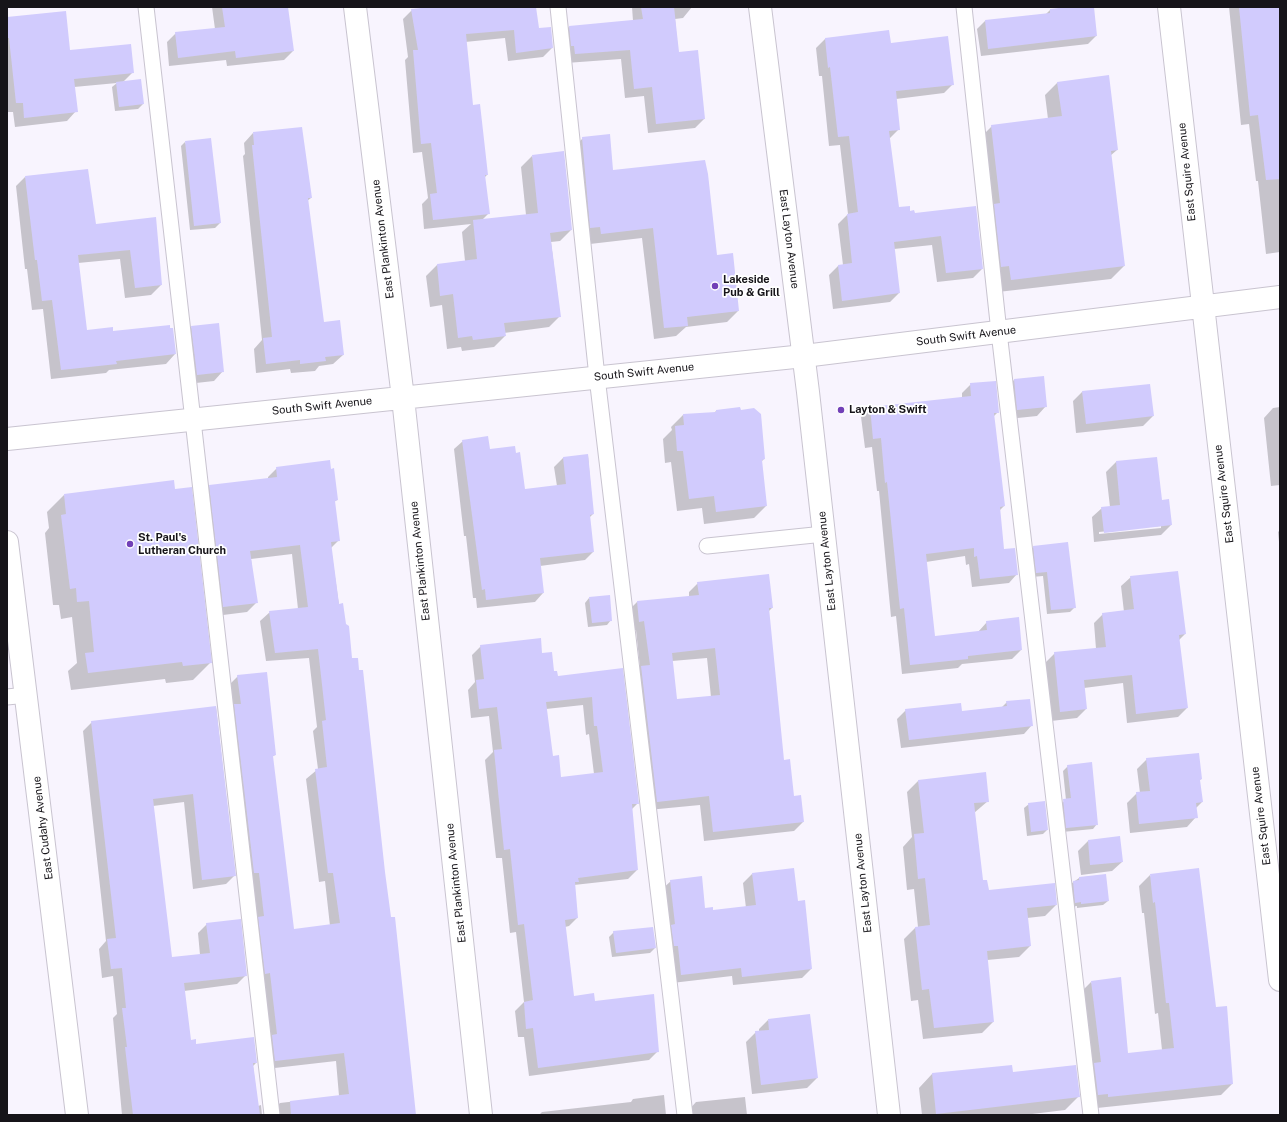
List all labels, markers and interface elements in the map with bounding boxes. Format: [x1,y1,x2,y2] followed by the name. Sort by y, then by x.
[1175,122,1199,222] street label: East Squire Avenue
[369,179,397,299] street label: East Plankinton Avenue
[776,188,802,290] street label: East Layton Avenue
[723,273,780,299] place label: Lakeside Pub & Grill
[710,281,720,291] marker: Lakeside Pub & Grill
[915,323,1017,349] street label: South Swift Avenue
[593,360,695,384] street label: South Swift Avenue
[271,394,373,418] street label: South Swift Avenue
[849,403,927,417] place label: Layton & Swift
[836,405,846,415] marker: Layton & Swift
[1211,444,1237,544] street label: East Squire Avenue
[407,501,433,621] street label: East Plankinton Avenue
[815,510,839,612] street label: East Layton Avenue
[138,531,226,557] place label: St. Paul's Lutheran Church
[125,539,135,549] marker: St. Paul's Lutheran Church
[1248,766,1274,866] street label: East Squire Avenue
[30,775,56,881] street label: East Cudahy Avenue
[443,823,469,943] street label: East Plankinton Avenue
[851,832,875,934] street label: East Layton Avenue

